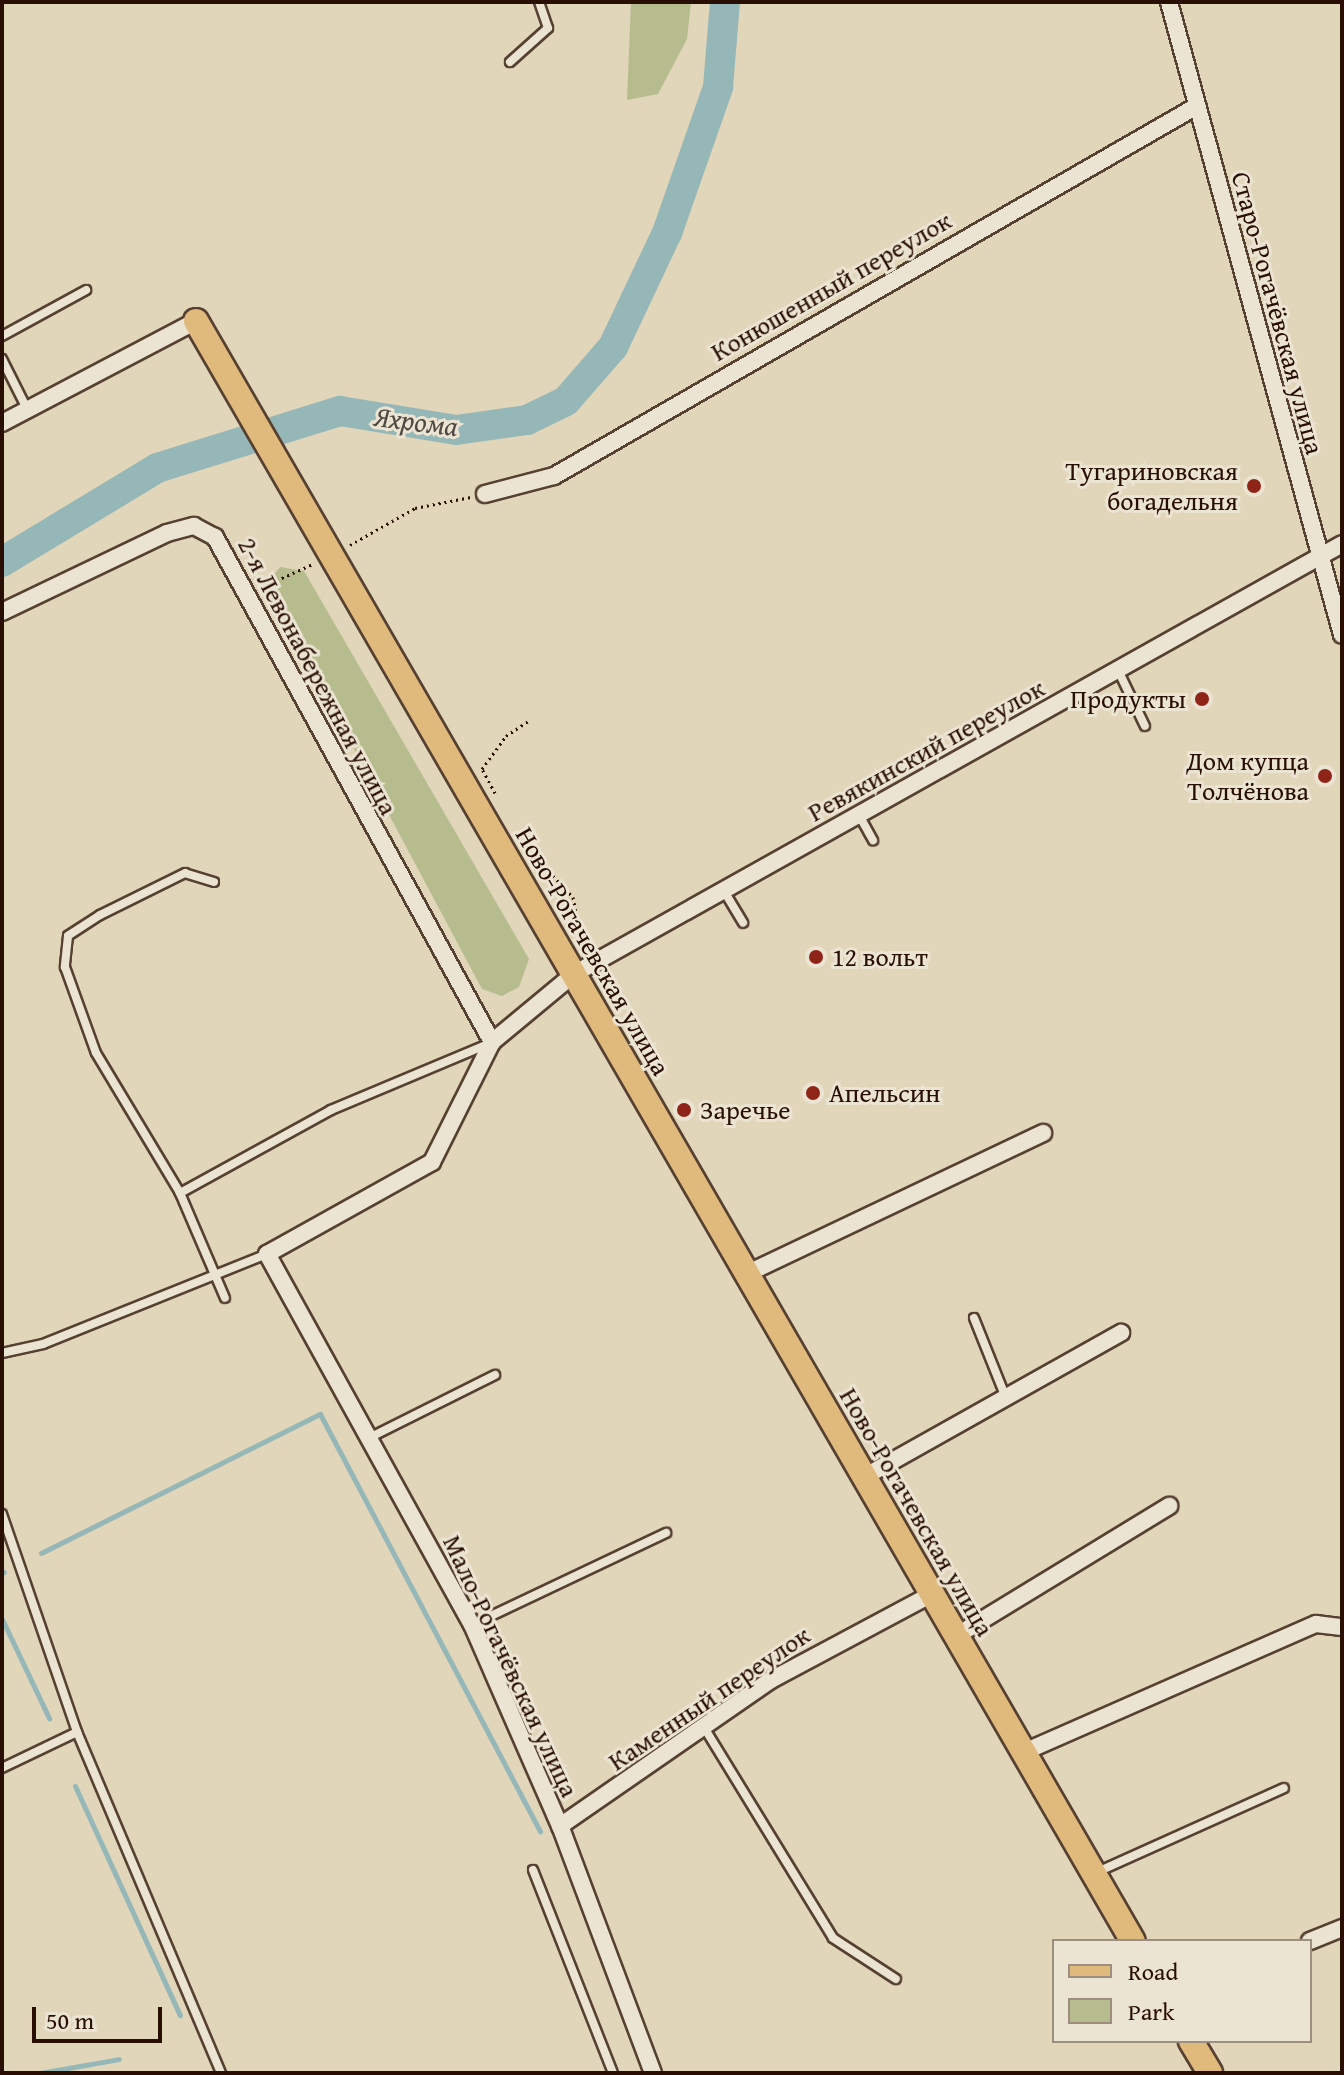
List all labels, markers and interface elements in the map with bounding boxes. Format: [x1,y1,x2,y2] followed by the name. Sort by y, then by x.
[1225,168,1331,458] street label: Старо-Рогачёвская улица
[705,204,957,368] street label: Конюшенный переулок
[372,399,460,443] water label: Яхрома
[1066,455,1238,516] place label: Тугариновская богадельня
[1245,477,1263,495] marker: Тугариновская богадельня
[232,532,404,820] street label: 2-я Левонабережная улица
[802,672,1050,828] street label: Ревякинский переулок
[1070,683,1186,715] place label: Продукты
[1193,690,1211,708] marker: Продукты
[1186,745,1309,806] place label: Дом купца Толчёнова
[1316,767,1334,785] marker: Дом купца Толчёнова
[509,821,677,1081] street label: Ново-Рогачевская улица
[832,941,928,973] place label: 12 вольт
[807,948,825,966] marker: 12 вольт
[829,1077,940,1109] place label: Апельсин
[804,1084,822,1102] marker: Апельсин
[700,1094,790,1126] place label: Заречье
[675,1101,693,1119] marker: Заречье
[833,1382,1001,1642] street label: Ново-Рогачевская улица
[437,1530,585,1802] street label: Мало-Рогачёвская улица
[602,1619,816,1777] street label: Каменный переулок
[1052,1939,1312,2043] legend
[1128,1954,1178,1989] text: Road
[36,1991,166,2041] scale bar
[1128,1994,1174,2029] text: Park
[46,2003,94,2038] text: 50 m

